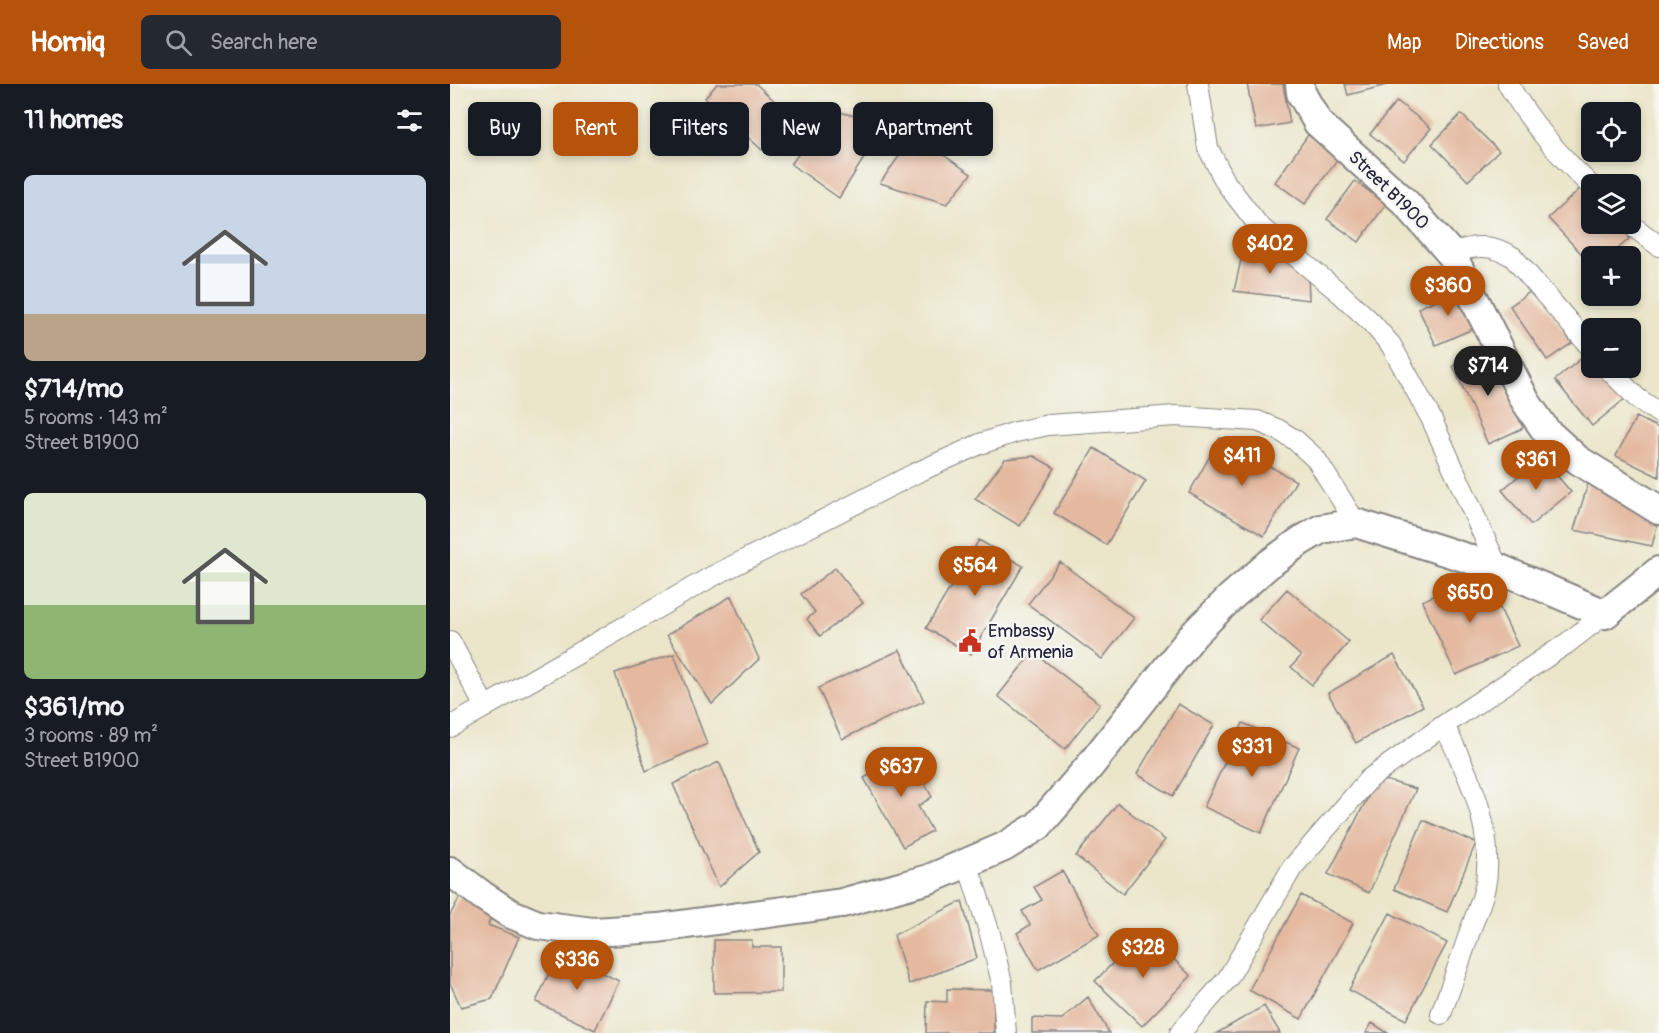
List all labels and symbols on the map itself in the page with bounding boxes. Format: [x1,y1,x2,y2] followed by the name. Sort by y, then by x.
[1343,146,1434,235] street label: Street B1900
[1234,224,1306,275] pin: $402
[1412,266,1484,317] pin: $360
[1452,346,1524,397] pin: $714
[1206,436,1278,487] pin: $411
[1500,440,1572,491] pin: $361
[939,546,1011,597] pin: $564
[1434,573,1506,624] pin: $650
[988,620,1073,664] place label: Embassy of Armenia
[957,628,983,654] public building icon: Embassy of Armenia
[1216,727,1288,778] pin: $331
[865,747,937,798] pin: $637
[1107,928,1179,979] pin: $328
[541,940,613,991] pin: $336

